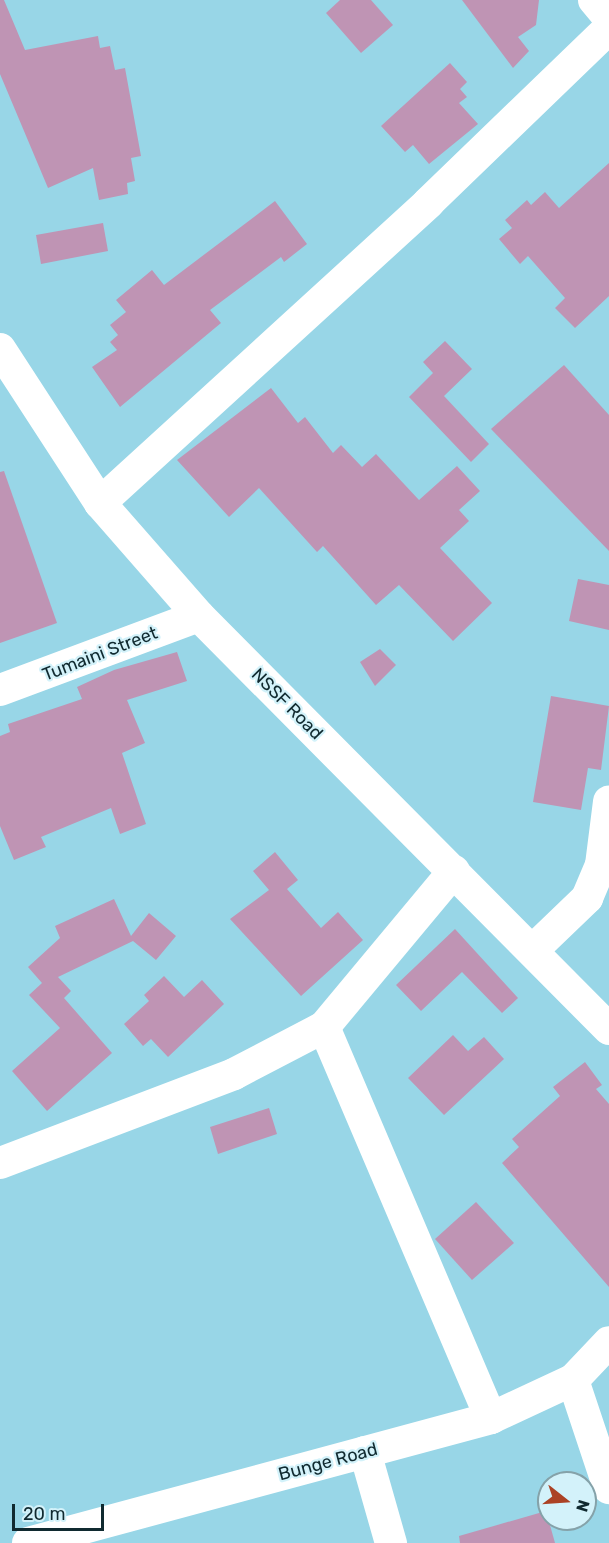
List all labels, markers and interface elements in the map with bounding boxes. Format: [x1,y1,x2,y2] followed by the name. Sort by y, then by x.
[39,622,161,686] street label: Tumaini Street
[247,664,327,744] street label: NSSF Road
[276,1438,380,1486] street label: Bunge Road
[537,1471,597,1531] north arrow
[15,1492,106,1530] scale bar
[572,1498,594,1514] text: N
[23,1503,65,1525] text: 20 m

